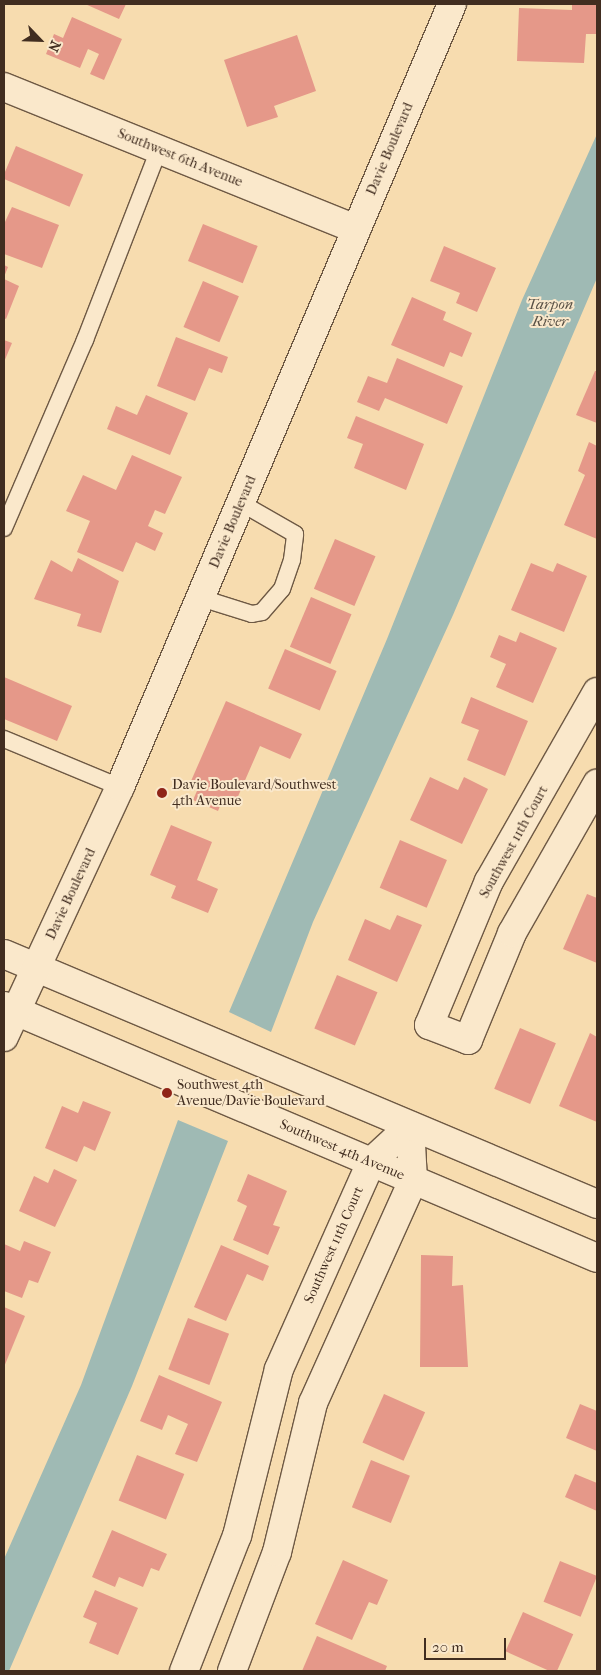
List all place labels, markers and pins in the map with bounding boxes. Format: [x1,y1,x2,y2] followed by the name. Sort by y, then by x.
[172,777,336,810] place label: Davie Boulevard/Southwest 4th Avenue
[156,787,168,799] marker: Davie Boulevard/Southwest 4th Avenue
[177,1077,325,1110] place label: Southwest 4th Avenue/Davie Boulevard
[161,1087,173,1099] marker: Southwest 4th Avenue/Davie Boulevard

